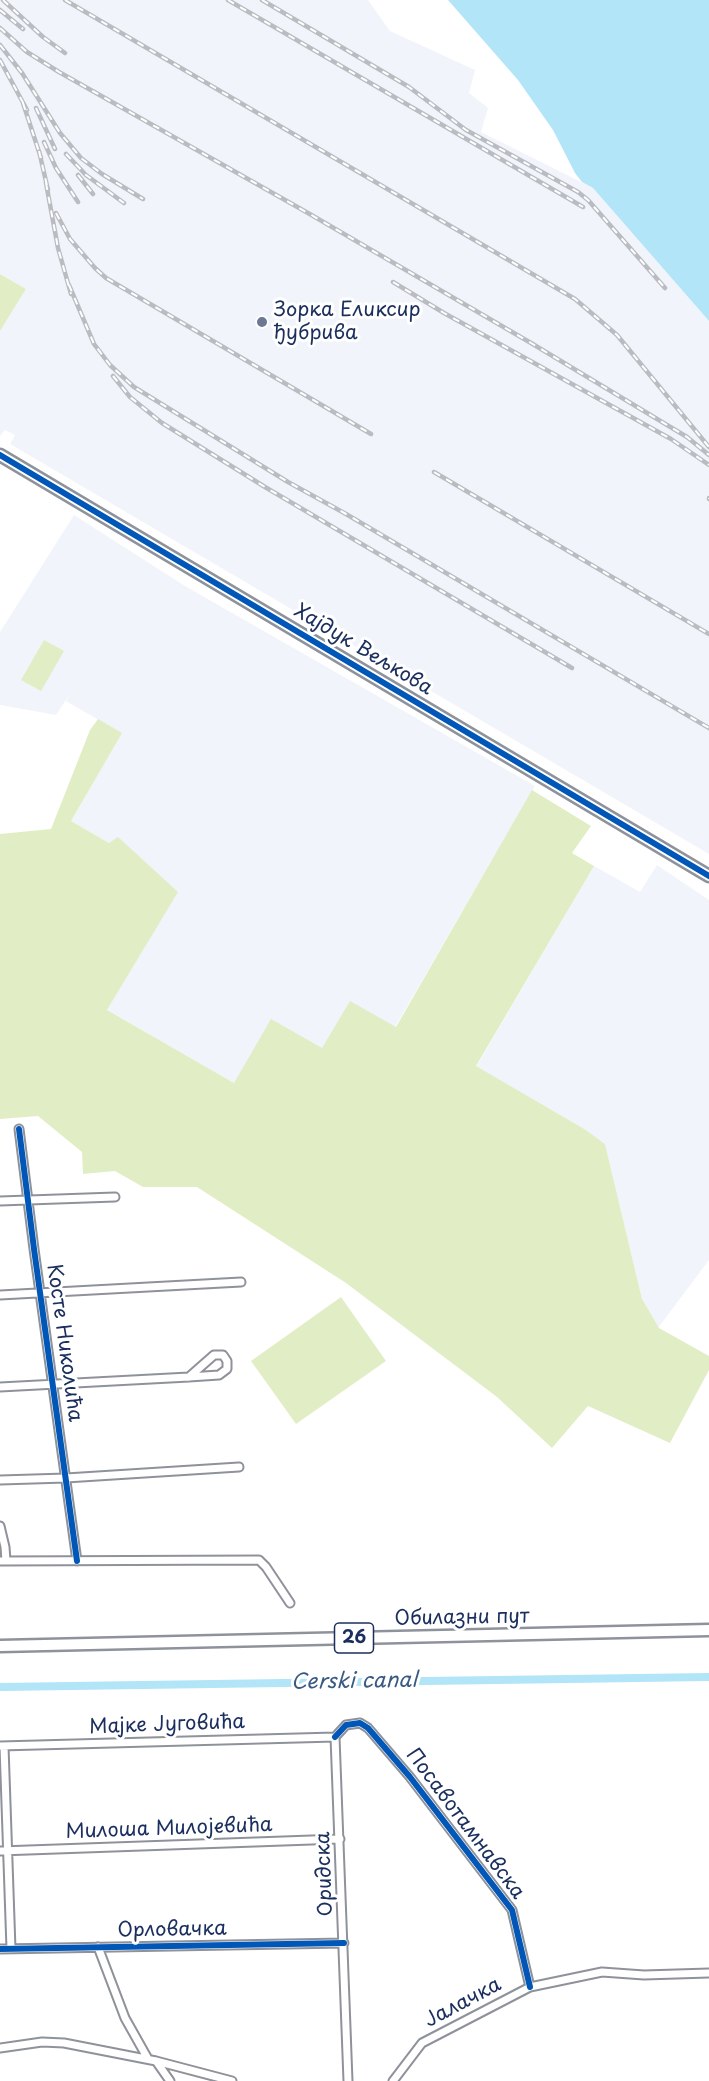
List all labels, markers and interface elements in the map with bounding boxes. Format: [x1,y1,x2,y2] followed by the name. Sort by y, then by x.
[274,298,420,345] place label: Зорка Еликсир ђубрива
[255,315,269,329] marker: Зорка Еликсир ђубрива
[289,599,437,701] street label: Хајдук Вељкова
[41,1263,87,1423] street label: Косте Николића
[394,1605,530,1631] street label: Обилазни пут
[334,1623,374,1653] road number: 26
[291,1668,417,1696] water label: Cerski canal
[89,1710,245,1740] street label: Мајке Југовића
[401,1744,529,1904] street label: Посавотамнавска
[65,1813,273,1845] street label: Милоша Милојевића
[312,1831,338,1917] street label: Оридска
[117,1917,227,1943] street label: Орловачка
[421,1973,505,2033] street label: Јалачка

